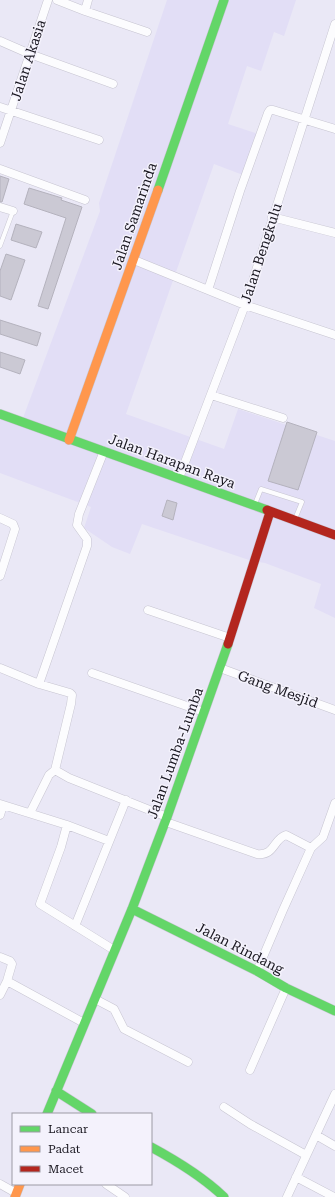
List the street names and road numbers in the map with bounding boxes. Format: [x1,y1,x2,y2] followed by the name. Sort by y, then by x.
[7,17,49,103] street label: Jalan Akasia
[108,160,160,272] street label: Jalan Samarinda
[237,201,285,305] street label: Jalan Bengkulu
[107,431,238,491] street label: Jalan Harapan Raya
[236,667,320,711] street label: Gang Mesjid
[144,685,206,821] street label: Jalan Lumba-Lumba
[193,919,287,977] street label: Jalan Rindang

